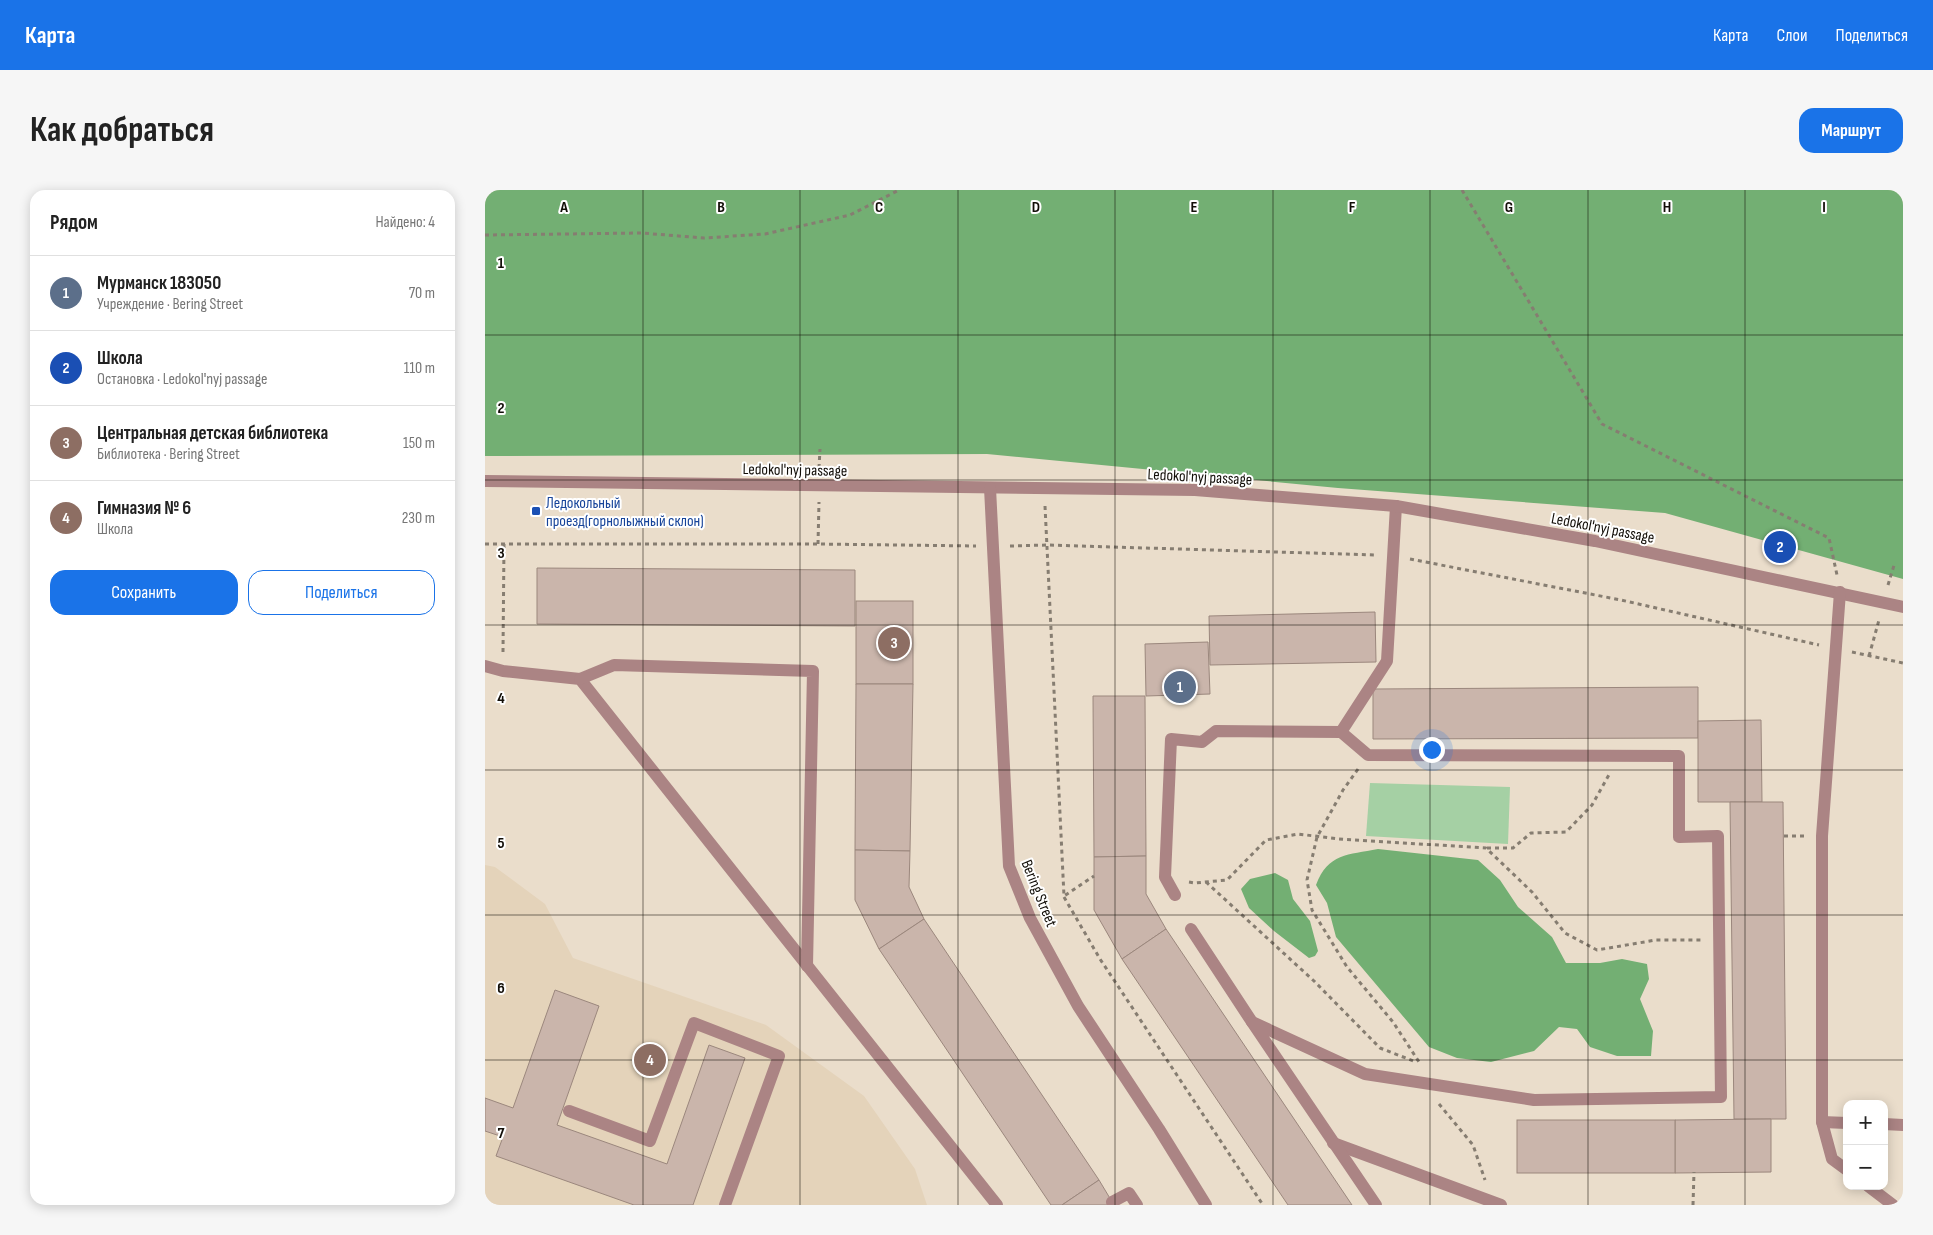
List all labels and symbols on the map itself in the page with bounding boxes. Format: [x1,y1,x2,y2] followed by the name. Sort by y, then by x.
[559,198,568,217] text: A
[717,198,725,217] text: B
[875,198,883,217] text: C
[1032,198,1040,217] text: D
[1191,198,1198,217] text: E
[1349,198,1356,217] text: F
[1505,198,1513,217] text: G
[1663,198,1671,217] text: H
[1822,198,1826,217] text: I
[498,254,505,273] text: 1
[497,399,505,418] text: 2
[742,460,848,481] street label: Ledokol'nyj passage
[1147,465,1253,490] street label: Ledokol'nyj passage
[546,494,704,531] place label: Ледокольный проезд(горнолыжный склон)
[530,505,542,517] marker: Ледокольный проезд(горнолыжный склон)
[1549,509,1656,548] street label: Ledokol'nyj passage
[1764,528,1796,566] pin: 2
[497,544,505,563] text: 3
[878,624,910,662] pin: 3
[1164,668,1196,706] pin: 1
[497,689,505,708] text: 4
[1419,737,1445,763] your location
[497,834,505,853] text: 5
[1017,857,1061,930] street label: Bering Street
[497,979,505,998] text: 6
[634,1041,666,1079] pin: 4
[498,1124,505,1143] text: 7

